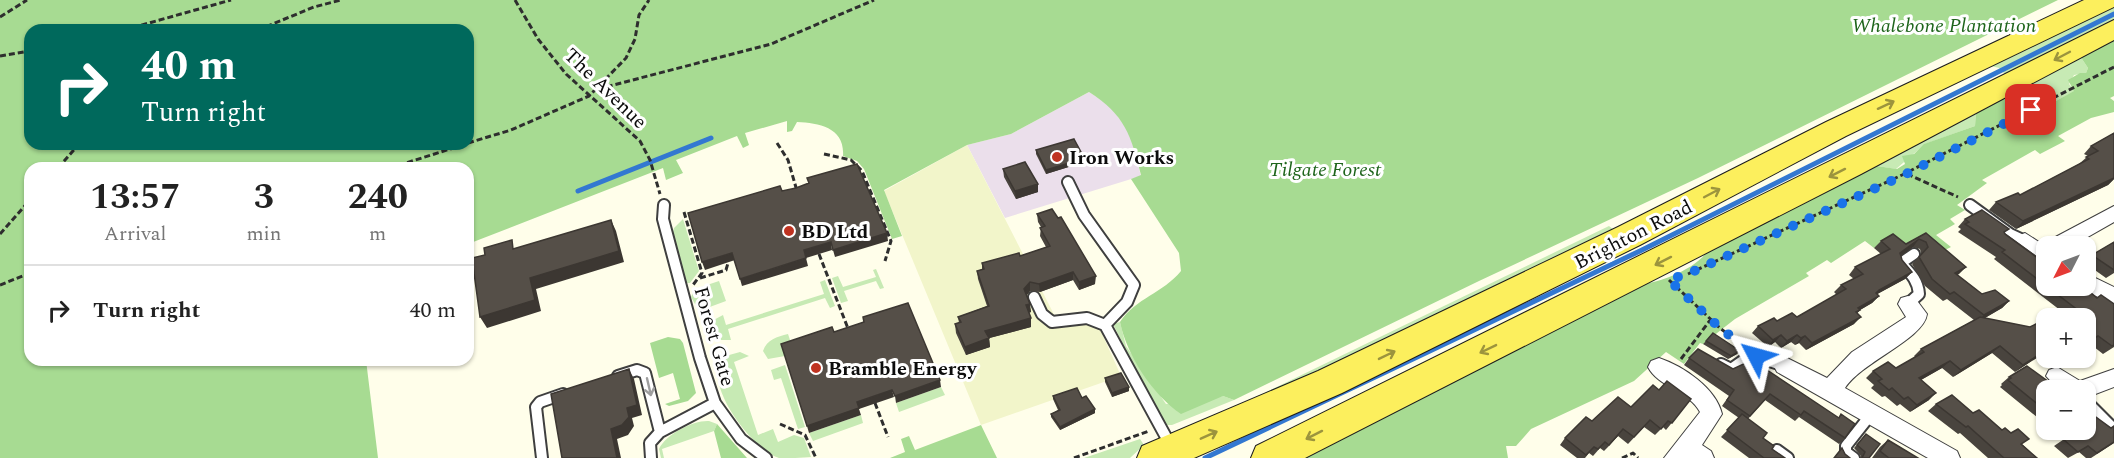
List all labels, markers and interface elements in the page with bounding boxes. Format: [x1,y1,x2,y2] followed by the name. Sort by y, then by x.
[1852,11,2037,41] park label: Whalebone Plantation
[141,35,236,98] text: 40 m
[557,41,654,136] street label: The Avenue
[42,48,120,126] icon: right
[2053,50,2071,62] one-way arrow
[2005,84,2056,135] pin
[141,92,266,134] text: Turn right
[2014,93,2047,126] icon: arrive
[1876,99,1894,111] one-way arrow
[1069,143,1174,173] place label: Iron Works
[1050,150,1064,164] marker: Iron Works
[1269,155,1382,185] park label: Tilgate Forest
[1828,168,1846,179] one-way arrow
[90,170,180,225] text: 13:57
[254,170,274,225] text: 3
[347,170,408,225] text: 240
[1703,187,1720,199] one-way arrow
[1569,192,1698,278] street label: Brighton Road
[801,217,869,247] place label: BD Ltd
[104,219,166,249] text: Arrival
[246,219,281,249] text: min
[369,219,386,249] text: m
[782,224,796,238] marker: BD Ltd
[2036,236,2096,296] north arrow
[2036,236,2096,440] map controls
[1654,256,1672,267] one-way arrow
[685,283,743,390] street label: Forest Gate
[42,294,75,327] icon: right
[93,294,200,327] text: Turn right
[410,294,456,327] text: 40 m
[2036,308,2096,368] button: +
[1724,324,1788,388] position arrow
[1480,343,1498,355] one-way arrow
[1377,348,1395,360] one-way arrow
[828,354,978,384] place label: Bramble Energy
[809,361,823,375] marker: Bramble Energy
[644,377,655,396] one-way arrow
[2036,380,2096,440] button: −
[1200,429,1218,441] one-way arrow
[1305,430,1323,442] one-way arrow

